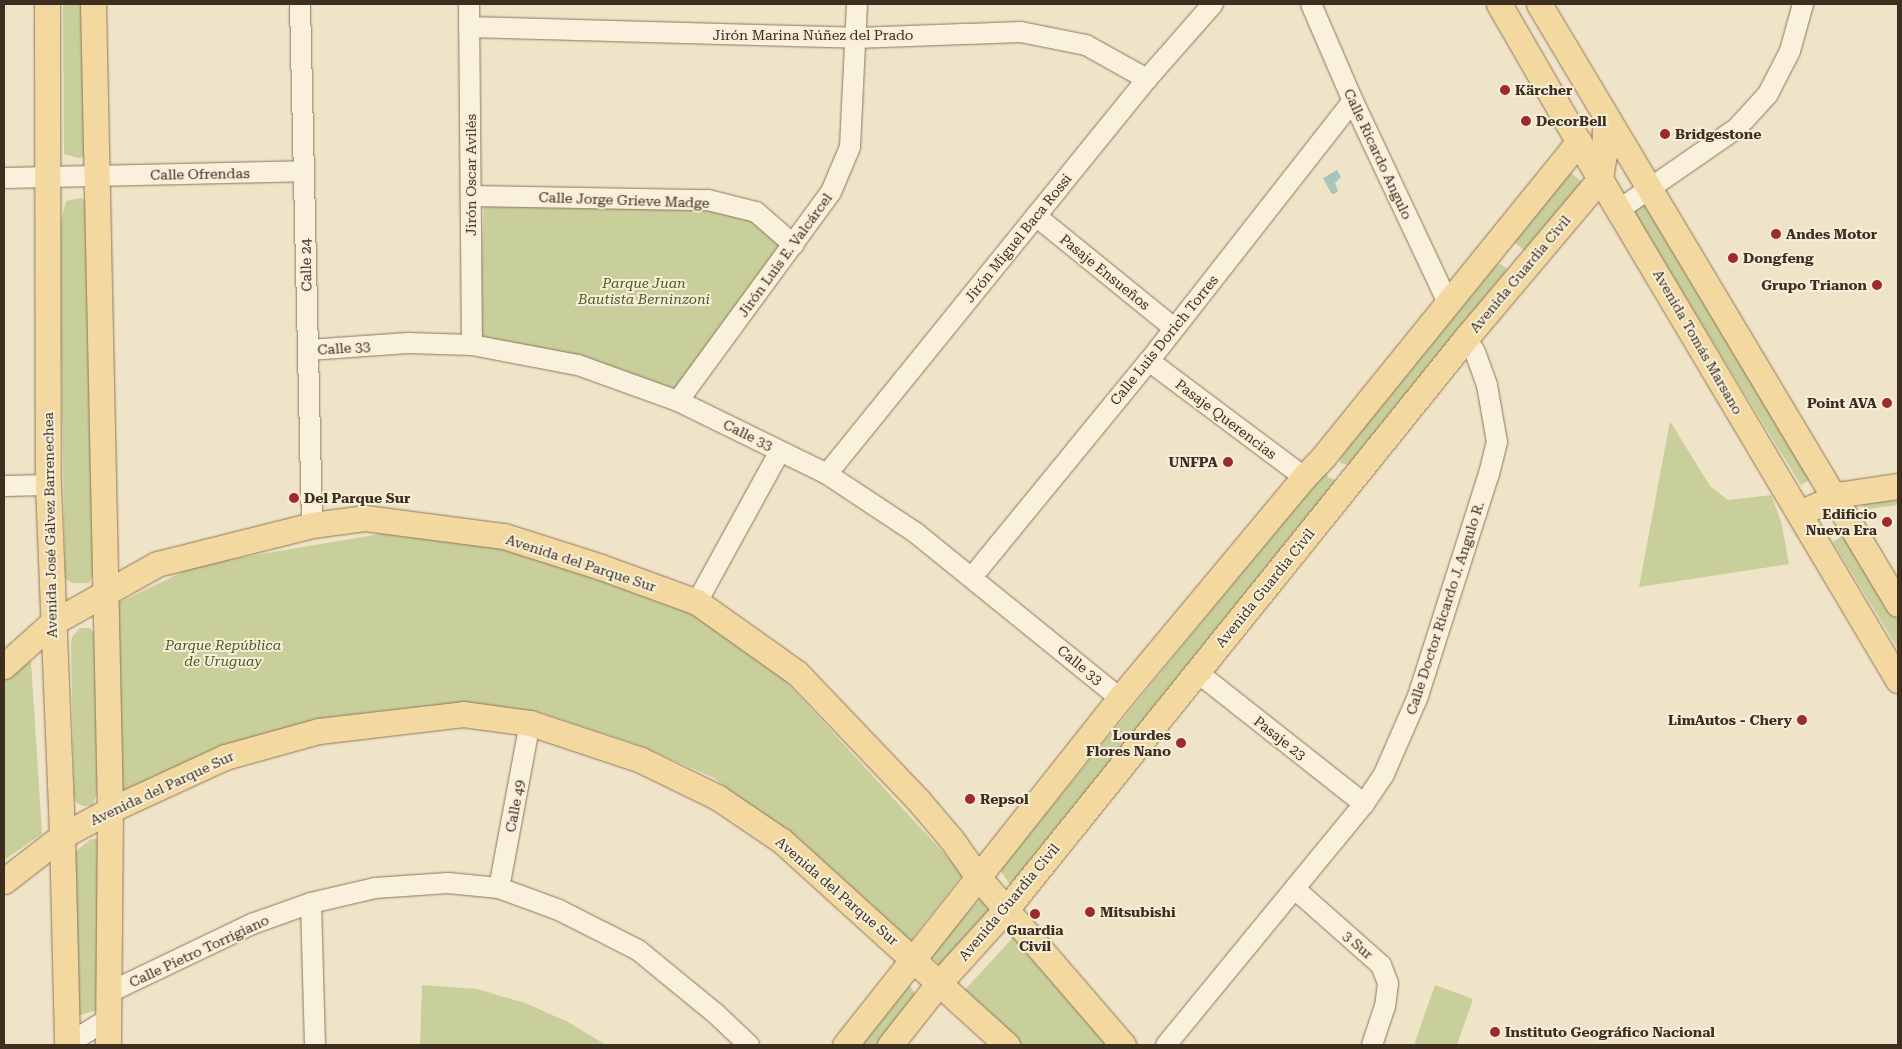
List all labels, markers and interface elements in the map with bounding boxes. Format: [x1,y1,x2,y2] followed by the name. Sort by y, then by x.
[713,27,913,43] street label: Jirón Marina Núñez del Prado
[1515,82,1572,98] place label: Kärcher
[1499,84,1511,96] marker: Kärcher
[1340,86,1416,222] street label: Calle Ricardo Angulo
[1536,113,1607,129] place label: DecorBell
[463,114,479,236] street label: Jirón Oscar Avilés
[1520,115,1532,127] marker: DecorBell
[1675,126,1761,142] place label: Bridgestone
[1659,128,1671,140] marker: Bridgestone
[150,165,250,183] street label: Calle Ofrendas
[961,170,1075,306] street label: Jirón Miguel Baca Rossi
[538,189,710,211] street label: Calle Jorge Grieve Madge
[734,190,836,320] street label: Jirón Luis E. Valcárcel
[1466,212,1574,336] street label: Avenida Guardia Civil
[1786,226,1877,242] place label: Andes Motor
[1770,228,1782,240] marker: Andes Motor
[1057,231,1153,313] street label: Pasaje Ensueños
[297,238,315,292] street label: Calle 24
[1743,250,1814,266] place label: Dongfeng
[1727,252,1739,264] marker: Dongfeng
[1650,267,1746,417] street label: Avenida Tomás Marsano
[1106,272,1222,408] street label: Calle Luis Dorich Torres
[578,275,710,308] park label: Parque Juan Bautista Berninzoni
[1761,277,1867,293] place label: Grupo Trianon
[1871,279,1883,291] marker: Grupo Trianon
[317,338,371,358] street label: Calle 33
[1172,376,1280,462] street label: Pasaje Querencias
[1807,395,1877,411] place label: Point AVA
[1881,397,1893,409] marker: Point AVA
[40,412,60,638] street label: Avenida José Gálvez Barrenechea
[720,416,776,454] street label: Calle 33
[1169,454,1218,470] place label: UNFPA
[1222,456,1234,468] marker: UNFPA
[304,490,410,506] place label: Del Parque Sur
[288,492,300,504] marker: Del Parque Sur
[1403,499,1487,717] street label: Calle Doctor Ricardo J. Angulo R.
[1806,506,1877,538] place label: Edificio Nueva Era
[1881,516,1893,528] marker: Edificio Nueva Era
[1212,525,1318,651] street label: Avenida Guardia Civil
[504,531,658,595] street label: Avenida del Parque Sur
[165,637,281,670] park label: Parque República de Uruguay
[1054,642,1106,688] street label: Calle 33
[1251,712,1309,764] street label: Pasaje 23
[1668,712,1792,728] place label: LimAutos - Chery
[1796,714,1808,726] marker: LimAutos - Chery
[1086,727,1171,760] place label: Lourdes Flores Nano
[1175,737,1187,749] marker: Lourdes Flores Nano
[87,747,237,829] street label: Avenida del Parque Sur
[502,778,528,834] street label: Calle 49
[980,791,1029,807] place label: Repsol
[964,793,976,805] marker: Repsol
[772,833,902,949] street label: Avenida del Parque Sur
[955,840,1063,964] street label: Avenida Guardia Civil
[1100,904,1176,920] place label: Mitsubishi
[1084,906,1096,918] marker: Mitsubishi
[1029,908,1041,920] marker: Guardia Civil
[126,911,272,991] street label: Calle Pietro Torrigiano
[1007,922,1063,954] place label: Guardia Civil
[1339,927,1377,963] street label: 3 Sur
[1505,1024,1715,1040] place label: Instituto Geográfico Nacional
[1489,1026,1501,1038] marker: Instituto Geográfico Nacional

